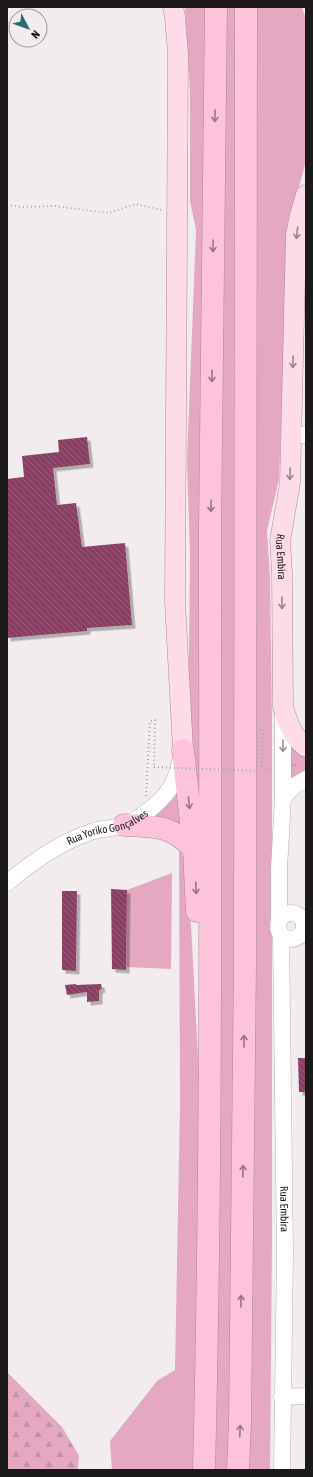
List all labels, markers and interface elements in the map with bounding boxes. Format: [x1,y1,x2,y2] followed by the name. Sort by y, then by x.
[8,8,48,48] north arrow
[29,28,42,41] text: N
[211,109,219,122] one-way arrow
[293,226,301,239] one-way arrow
[210,239,217,252] one-way arrow
[289,355,297,368] one-way arrow
[208,369,216,382] one-way arrow
[286,467,294,480] one-way arrow
[207,499,215,512] one-way arrow
[274,533,288,580] street label: Rua Embira
[278,596,286,609] one-way arrow
[279,739,287,752] one-way arrow
[185,796,193,809] one-way arrow
[65,807,150,847] street label: Rua Yoriko Gonçalves
[192,881,199,894] one-way arrow
[240,1035,248,1048] one-way arrow
[239,1165,247,1178] one-way arrow
[278,1186,291,1232] street label: Rua Embira
[237,1295,245,1308] one-way arrow
[236,1425,243,1438] one-way arrow

